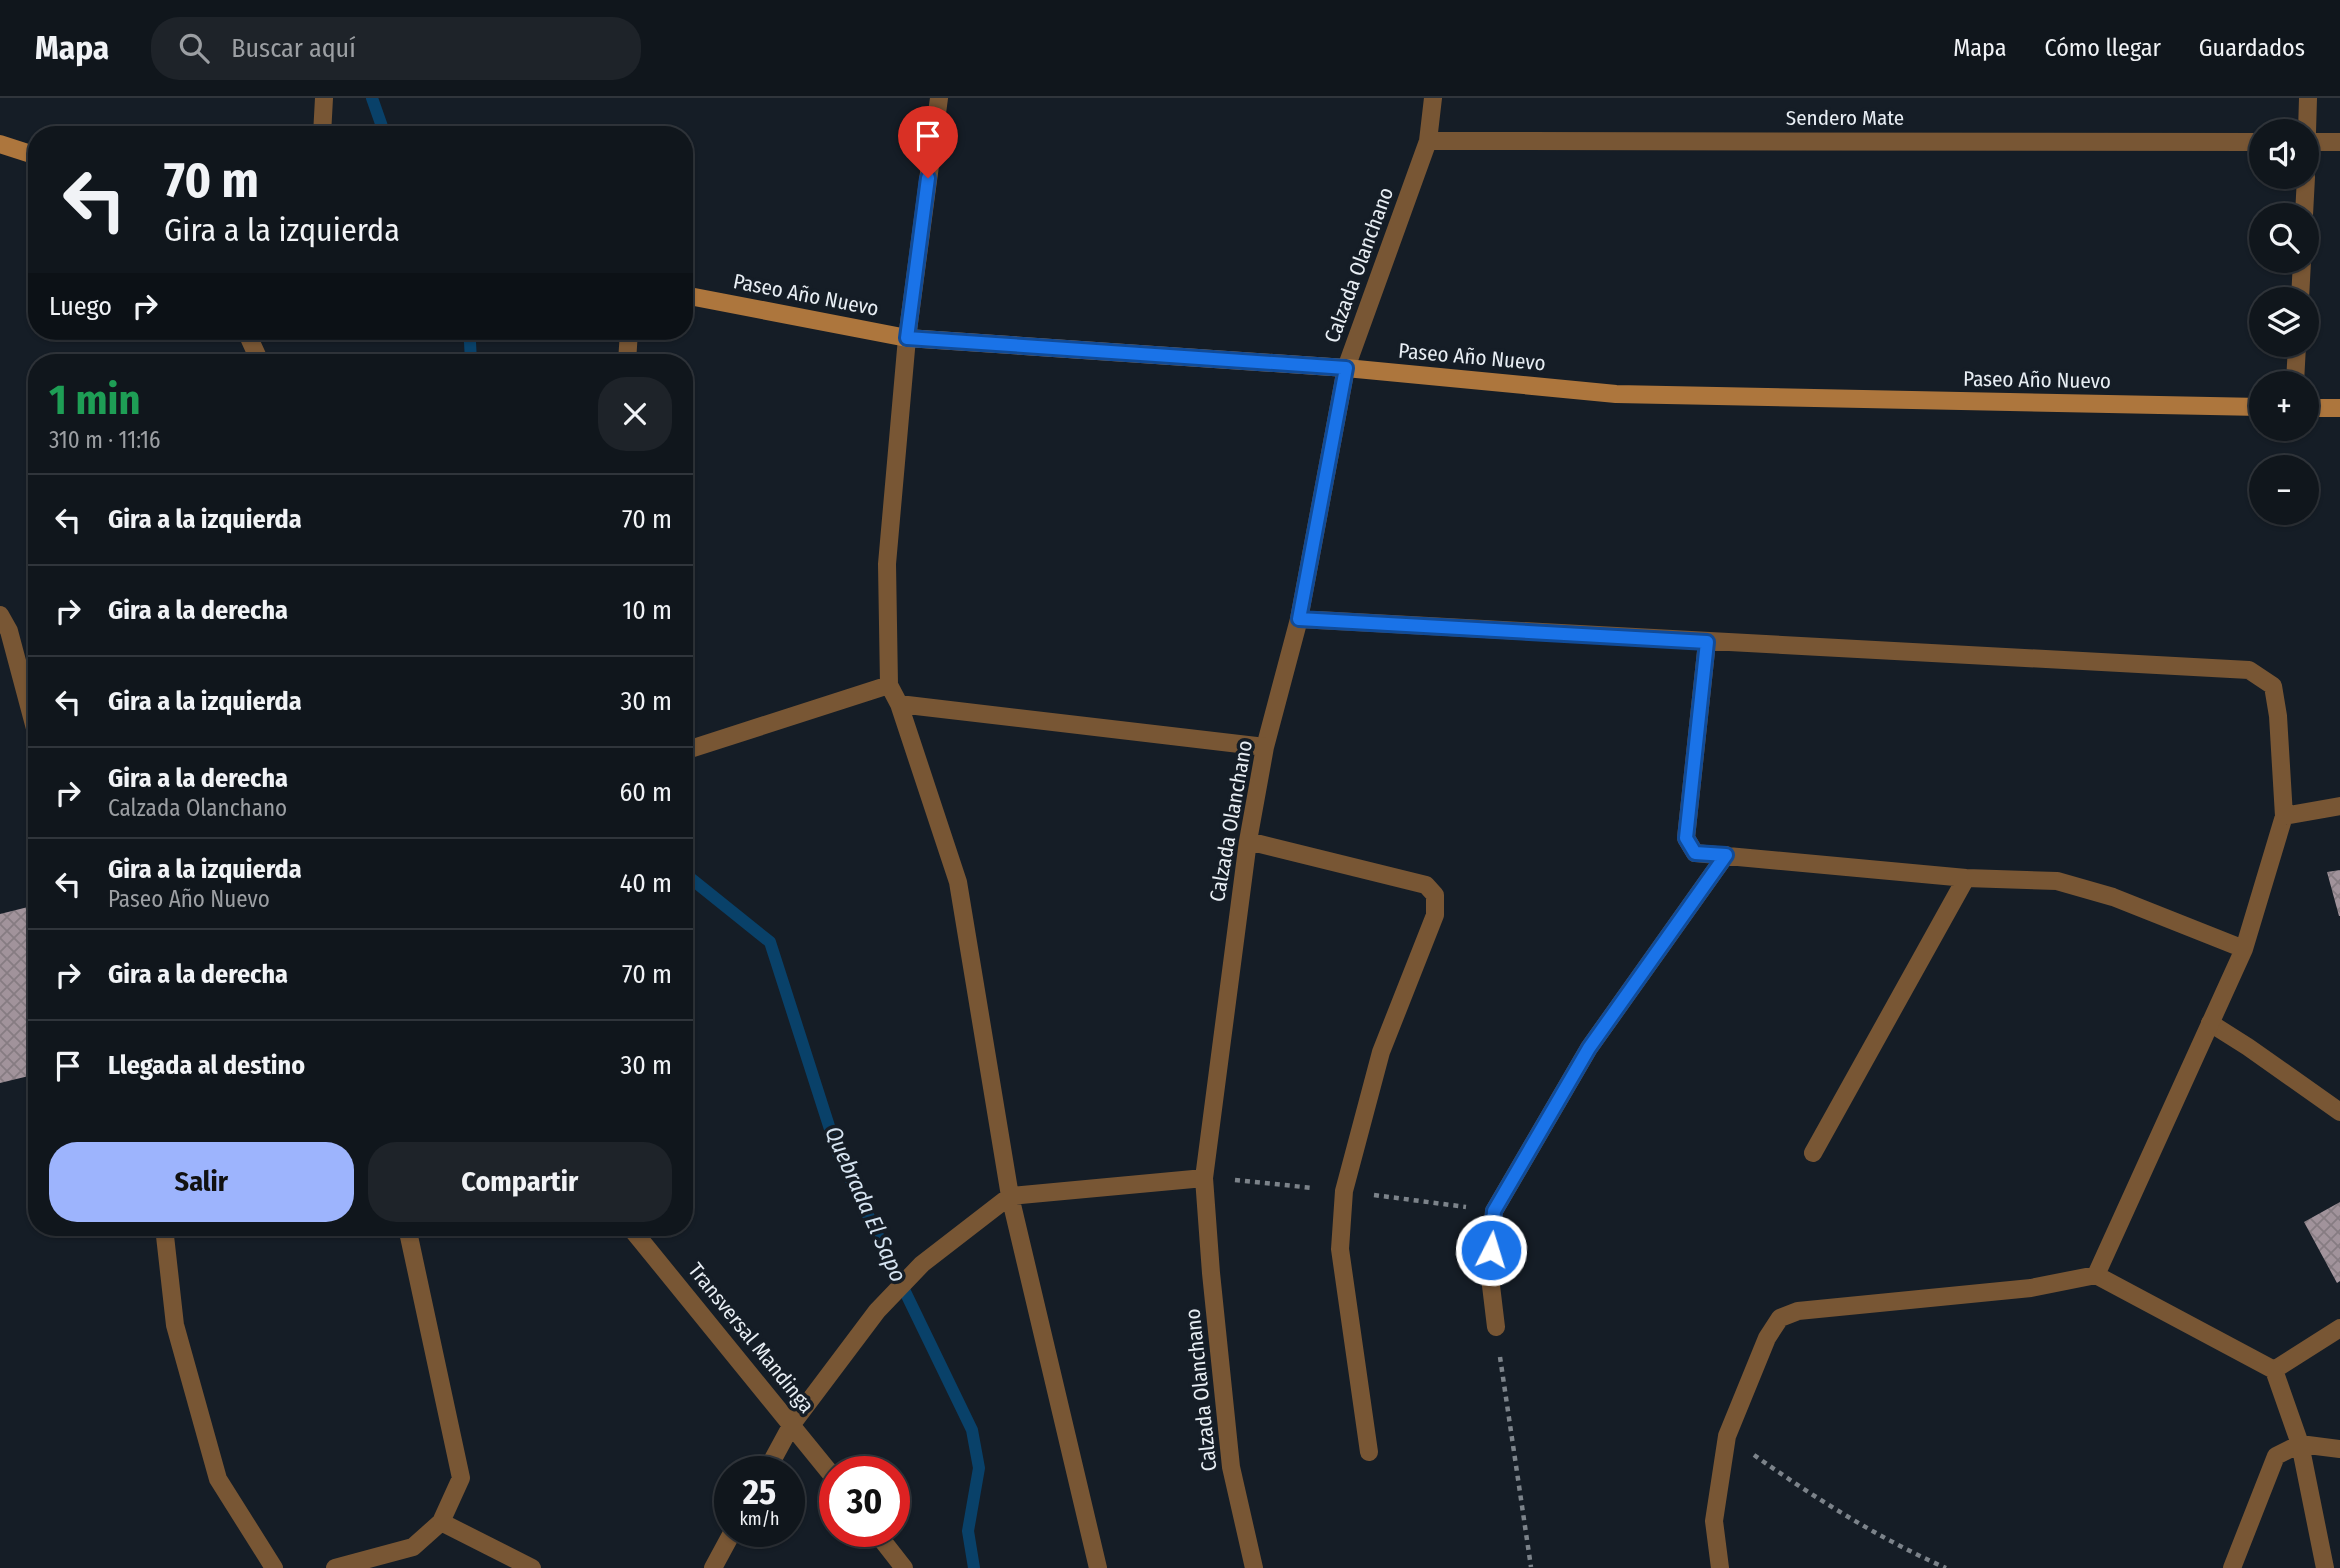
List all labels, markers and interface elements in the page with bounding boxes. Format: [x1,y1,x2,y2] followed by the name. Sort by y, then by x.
[151,17,641,80] search box
[35,28,109,68] text: Mapa
[175,29,213,67] icon: search
[231,33,356,64] text: Buscar aquí
[1953,34,2006,62] text: Mapa
[2044,34,2161,62] text: Cómo llegar
[2199,34,2305,62] text: Guardados
[1786,105,1904,131] street label: Sendero Mate
[898,106,958,178] pin
[909,117,947,155] icon: arrive
[2249,119,2319,525] map controls
[2249,119,2319,189] button: sound
[164,151,259,210] text: 70 m
[49,154,140,245] icon: left
[1319,184,1399,346] street label: Calzada Olanchano
[2249,203,2319,273] button: search
[164,211,400,249] text: Gira a la izquierda
[731,268,881,322] street label: Paseo Año Nuevo
[126,287,164,325] icon: right
[2249,287,2319,357] button: layers
[49,291,112,322] text: Luego
[1397,338,1547,376] street label: Paseo Año Nuevo
[1963,366,2111,394] street label: Paseo Año Nuevo
[2249,371,2319,441] button: +
[49,375,140,425] text: 1 min
[598,377,672,451] button: close
[49,426,160,454] text: 310 m · 11:16
[2249,455,2319,525] button: −
[49,501,87,539] icon: left
[108,504,302,535] text: Gira a la izquierda
[622,504,672,535] text: 70 m
[49,592,87,630] icon: right
[108,595,288,626] text: Gira a la derecha
[622,595,672,626] text: 10 m
[49,683,87,721] icon: left
[108,686,302,717] text: Gira a la izquierda
[621,686,672,717] text: 30 m
[1204,738,1258,904] street label: Calzada Olanchano
[108,763,288,794] text: Gira a la derecha
[49,774,87,812] icon: right
[619,777,672,808] text: 60 m
[108,794,287,822] text: Calzada Olanchano
[108,854,302,885] text: Gira a la izquierda
[49,865,87,903] icon: left
[620,868,672,899] text: 40 m
[108,885,270,913] text: Paseo Año Nuevo
[49,956,87,994] icon: right
[108,959,288,990] text: Gira a la derecha
[622,959,672,990] text: 70 m
[49,1047,87,1085] icon: arrive
[108,1050,305,1081] text: Llegada al destino
[621,1050,672,1081] text: 30 m
[819,1122,913,1286] water label: Quebrada El Sapo
[49,1142,354,1222] button: Salir
[368,1142,672,1222] button: Compartir
[1454,1213,1528,1287] position arrow
[683,1258,819,1418] street label: Transversal Mandinga
[1180,1307,1222,1473] street label: Calzada Olanchano
[819,1456,910,1547] speed limit sign: 30
[743,1471,776,1513] text: 25
[739,1508,780,1530] text: km/h

